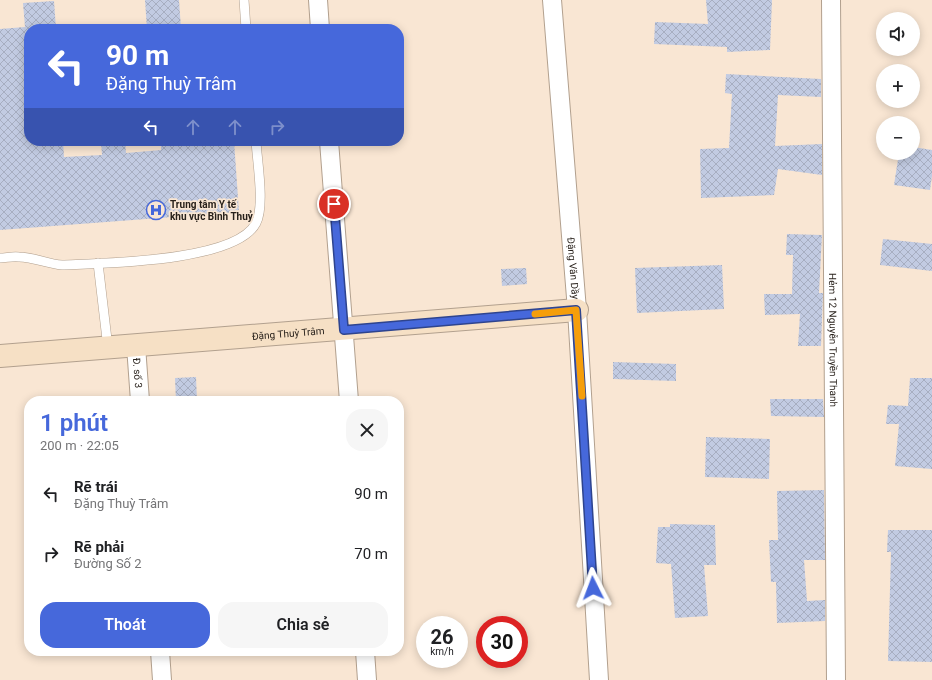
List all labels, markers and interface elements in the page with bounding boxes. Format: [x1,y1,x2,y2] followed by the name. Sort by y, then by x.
[876,12,920,160] map controls
[876,12,920,56] button: sound
[106,39,169,72] text: 90 m
[40,40,92,92] icon: left
[876,64,920,108] button: +
[106,73,237,94] text: Đặng Thuỳ Trâm
[140,116,162,138] icon: left
[182,116,204,138] icon: ahead
[224,116,246,138] icon: ahead
[266,116,288,138] icon: right
[876,116,920,160] button: −
[317,187,351,221] pin
[323,193,345,215] icon: arrive
[145,199,167,221] hospital icon: Trung tâm Y tế khu vực Bình Thuỷ
[170,199,254,222] place label: Trung tâm Y tế khu vực Bình Thuỷ
[565,237,582,300] street label: Đặng Văn Dầy
[828,273,840,407] street label: Hẻm 12 Nguyễn Truyền Thanh
[251,325,325,342] street label: Đặng Thuỳ Trâm
[131,357,145,388] street label: Đ. số 3
[40,409,108,437] text: 1 phút
[346,409,388,451] button: close
[40,438,119,453] text: 200 m · 22:05
[74,478,118,496] text: Rẽ trái
[40,483,62,505] icon: left
[354,485,388,503] text: 90 m
[74,496,168,511] text: Đặng Thuỳ Trâm
[74,538,124,556] text: Rẽ phải
[40,543,62,565] icon: right
[354,545,388,563] text: 70 m
[74,556,142,571] text: Đường Số 2
[572,567,614,609] position arrow
[40,602,210,648] button: Thoát
[218,602,388,648] button: Chia sẻ
[476,616,528,668] speed limit sign: 30
[431,625,453,649] text: 26
[430,646,454,657] text: km/h

